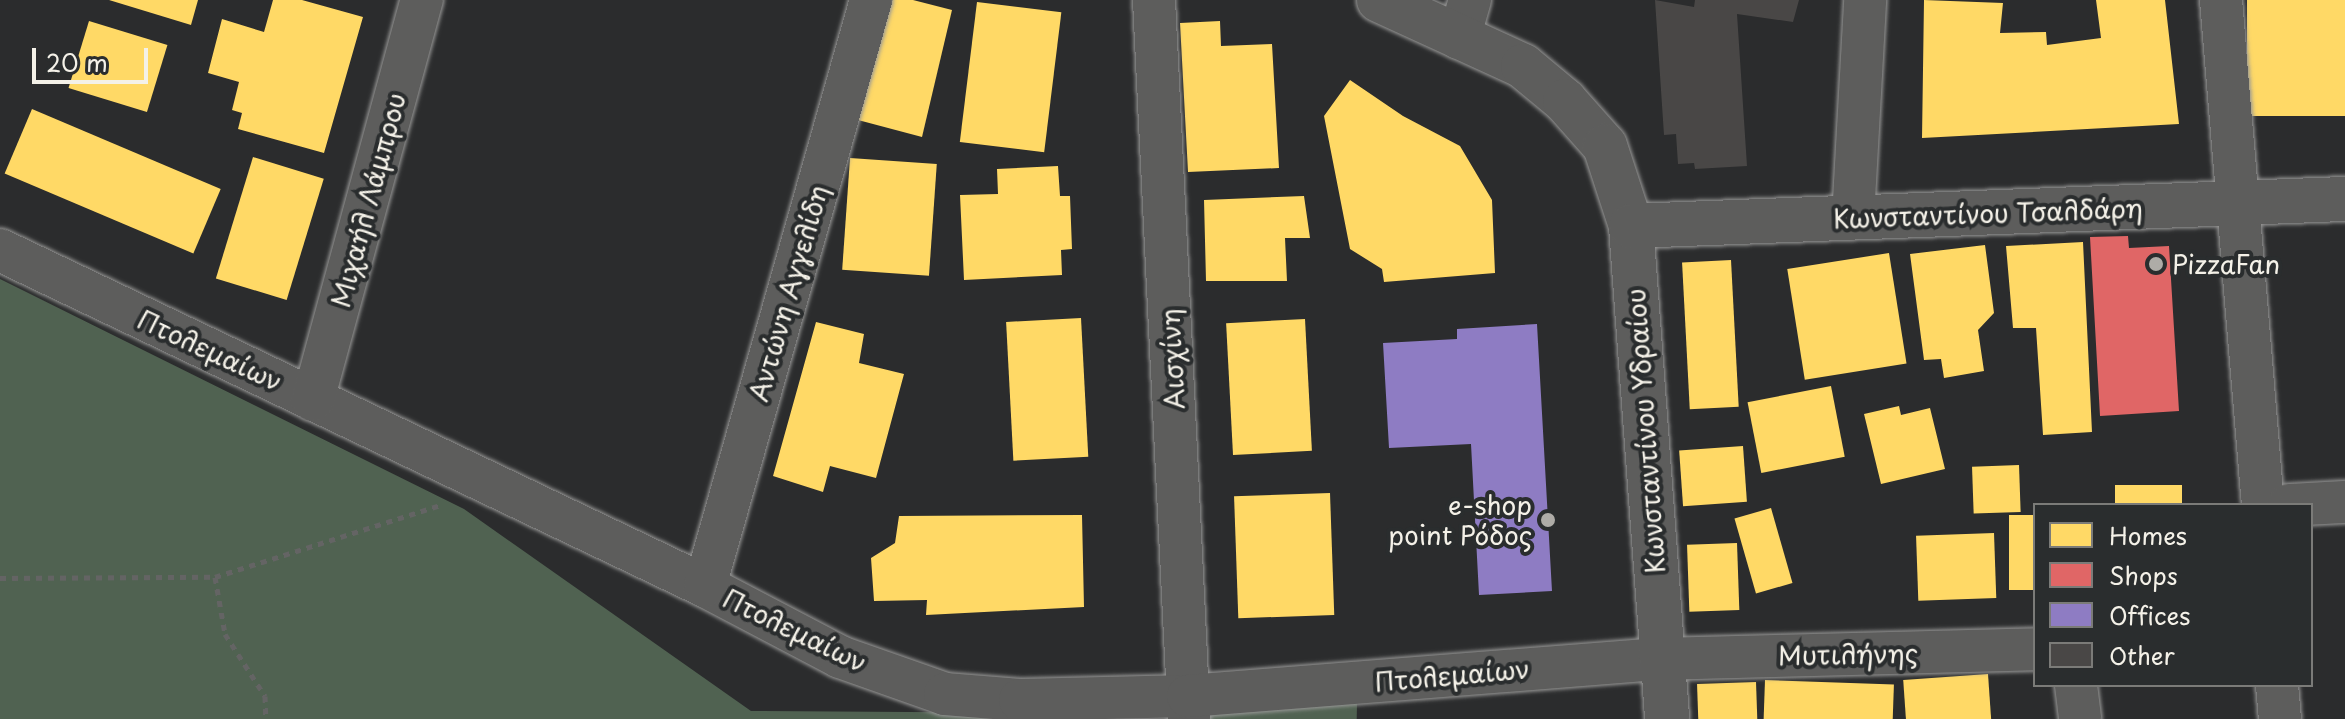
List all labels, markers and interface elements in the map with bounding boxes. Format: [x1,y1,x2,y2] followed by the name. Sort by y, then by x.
[36,32,152,82] scale bar
[46,44,108,80] text: 20 m
[324,89,412,311] street label: Μιχαήλ Λάμπρου
[742,181,834,405] street label: Αντώνη Αγγελίδη
[1832,192,2144,234] street label: Κωνσταντίνου Τσαλδάρη
[2172,248,2280,280] place label: PizzaFan
[2147,255,2165,273] marker: PizzaFan
[1619,287,1671,575] street label: Κωνσταντίνου Υδραίου
[133,303,287,397] street label: Πτολεμαίων
[1154,308,1190,410] street label: Αισχίνη
[1387,489,1532,550] place label: e-shop point Ρόδος
[2033,503,2313,687] legend
[1539,511,1557,529] marker: e-shop point Ρόδος
[2109,517,2187,553] text: Homes
[2109,557,2178,593] text: Shops
[718,582,872,678] street label: Πτολεμαίων
[2109,597,2190,633] text: Offices
[1778,637,1918,671] street label: Μυτιλήνης
[2109,637,2175,673] text: Other
[1373,653,1531,697] street label: Πτολεμαίων

